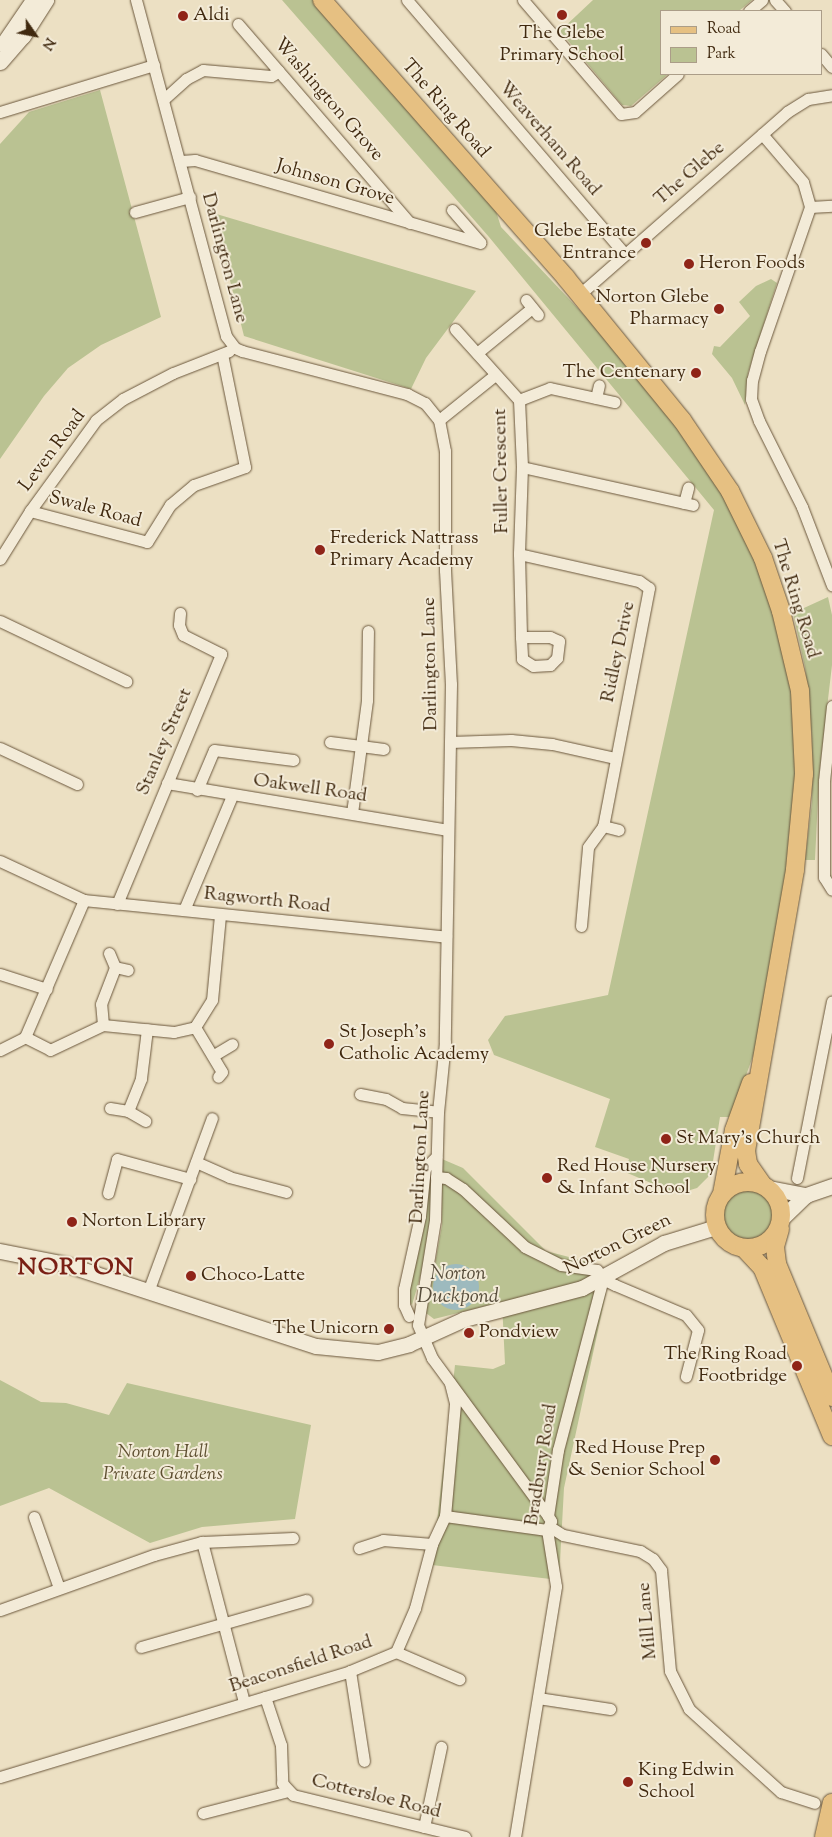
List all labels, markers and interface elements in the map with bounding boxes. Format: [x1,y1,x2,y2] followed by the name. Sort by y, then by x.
[193,5,230,27] place label: Aldi
[556,9,568,21] marker: The Glebe Primary School
[10,10,60,60] north arrow
[177,10,189,22] marker: Aldi
[660,10,822,75] legend
[707,19,741,40] text: Road
[500,23,624,67] place label: The Glebe Primary School
[36,33,59,53] text: N
[268,34,388,166] street label: Washington Grove
[707,44,736,65] text: Park
[396,55,494,163] street label: The Ring Road
[493,77,605,201] street label: Weaverham Road
[650,137,730,211] street label: The Glebe
[273,155,397,211] street label: Johnson Grove
[196,190,252,326] street label: Darlington Lane
[534,221,636,265] place label: Glebe Estate Entrance
[640,237,652,249] marker: Glebe Estate Entrance
[699,253,805,275] place label: Heron Foods
[683,258,695,270] marker: Heron Foods
[596,287,709,331] place label: Norton Glebe Pharmacy
[713,303,725,315] marker: Norton Glebe Pharmacy
[562,362,686,384] place label: The Centenary
[690,367,702,379] marker: The Centenary
[15,406,91,496] street label: Leven Road
[490,408,514,534] street label: Fuller Crescent
[46,487,144,533] street label: Swale Road
[330,528,478,572] place label: Frederick Nattrass Primary Academy
[766,537,824,661] street label: The Ring Road
[314,544,326,556] marker: Frederick Nattrass Primary Academy
[418,597,444,731] street label: Darlington Lane
[597,599,641,705] street label: Ridley Drive
[132,685,198,799] street label: Stanley Street
[252,770,368,808] street label: Oakwell Road
[203,883,331,919] street label: Ragworth Road
[339,1022,489,1066] place label: St Joseph's Catholic Academy
[323,1038,335,1050] marker: St Joseph's Catholic Academy
[406,1090,436,1224] street label: Darlington Lane
[676,1128,820,1150] place label: St Mary’s Church
[660,1133,672,1145] marker: St Mary’s Church
[557,1156,717,1200] place label: Red House Nursery & Infant School
[541,1172,553,1184] marker: Red House Nursery & Infant School
[561,1209,675,1281] street label: Norton Green
[82,1211,206,1233] place label: Norton Library
[66,1216,78,1228] marker: Norton Library
[17,1255,135,1283] district label: NORTON
[417,1262,499,1309] water label: Norton Duckpond
[201,1265,305,1287] place label: Choco-Latte
[185,1270,197,1282] marker: Choco-Latte
[272,1318,379,1340] place label: The Unicorn
[479,1322,559,1344] place label: Pondview
[383,1323,395,1335] marker: The Unicorn
[463,1327,475,1339] marker: Pondview
[664,1344,787,1388] place label: The Ring Road Footbridge
[791,1360,803,1372] marker: The Ring Road Footbridge
[521,1402,563,1528] street label: Bradbury Road
[568,1438,705,1482] place label: Red House Prep & Senior School
[103,1442,223,1486] park label: Norton Hall Private Gardens
[709,1454,721,1466] marker: Red House Prep & Senior School
[633,1581,663,1661] street label: Mill Lane
[227,1631,375,1699] street label: Beaconsfield Road
[638,1760,734,1804] place label: King Edwin School
[309,1770,443,1824] street label: Cottersloe Road
[622,1776,634,1788] marker: King Edwin School

